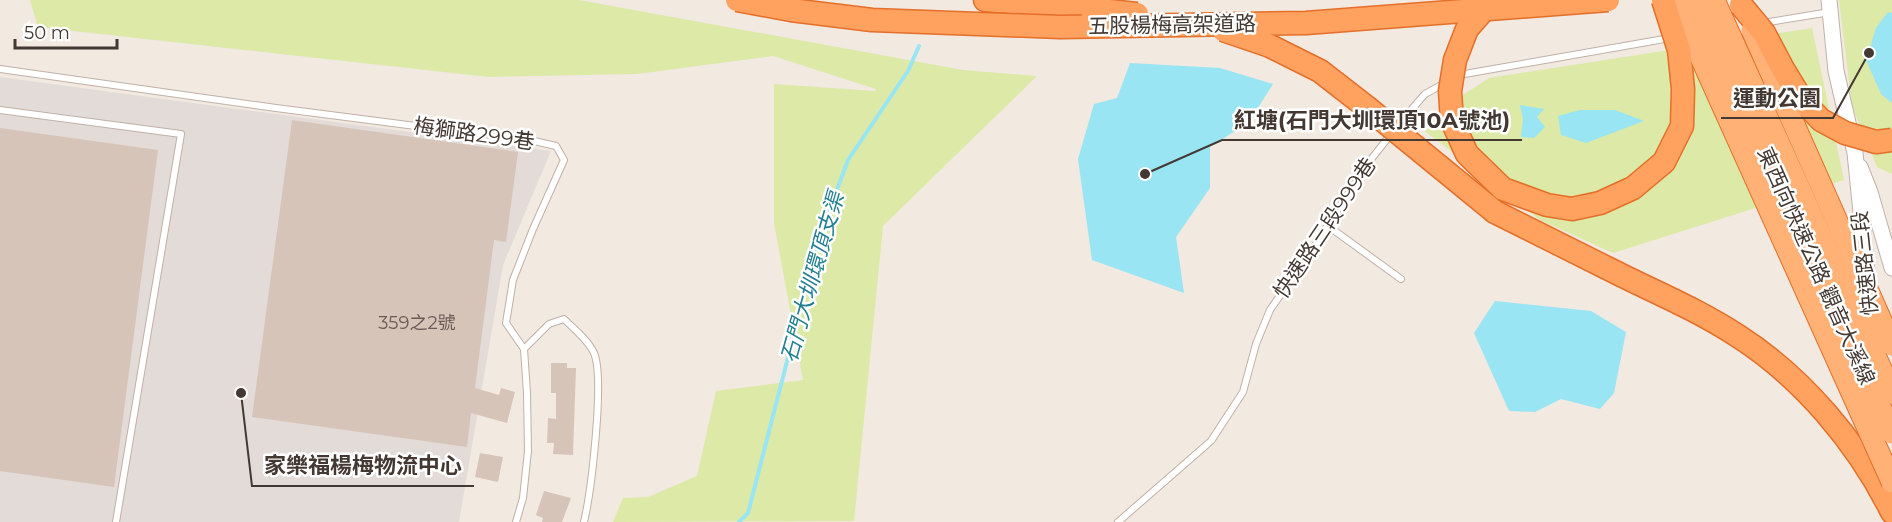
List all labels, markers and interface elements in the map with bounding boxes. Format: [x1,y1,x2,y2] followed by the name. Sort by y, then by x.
[1088,11,1256,38] street label: 五股楊梅高架道路
[15,12,117,50] scale bar
[24,22,70,44] text: 50 m
[1721,78,1833,118] callout: 運動公園
[1733,85,1821,112] text: 運動公園
[1222,100,1522,140] callout: 紅塘(石門大圳環頂10A號池)
[1234,107,1510,134] text: 紅塘(石門大圳環頂10A號池)
[412,113,536,154] street label: 梅獅路299巷
[1753,143,1880,389] street label: 東西向快速公路 觀音大溪線
[1268,153,1381,303] street label: 快速路三段999巷
[775,186,851,365] water label: 石門大圳環頂支渠
[1847,210,1882,317] street label: 快速路三段
[378,312,456,334] house number: 359之2號
[252,446,474,486] callout: 家樂福楊梅物流中心
[264,452,462,479] text: 家樂福楊梅物流中心

